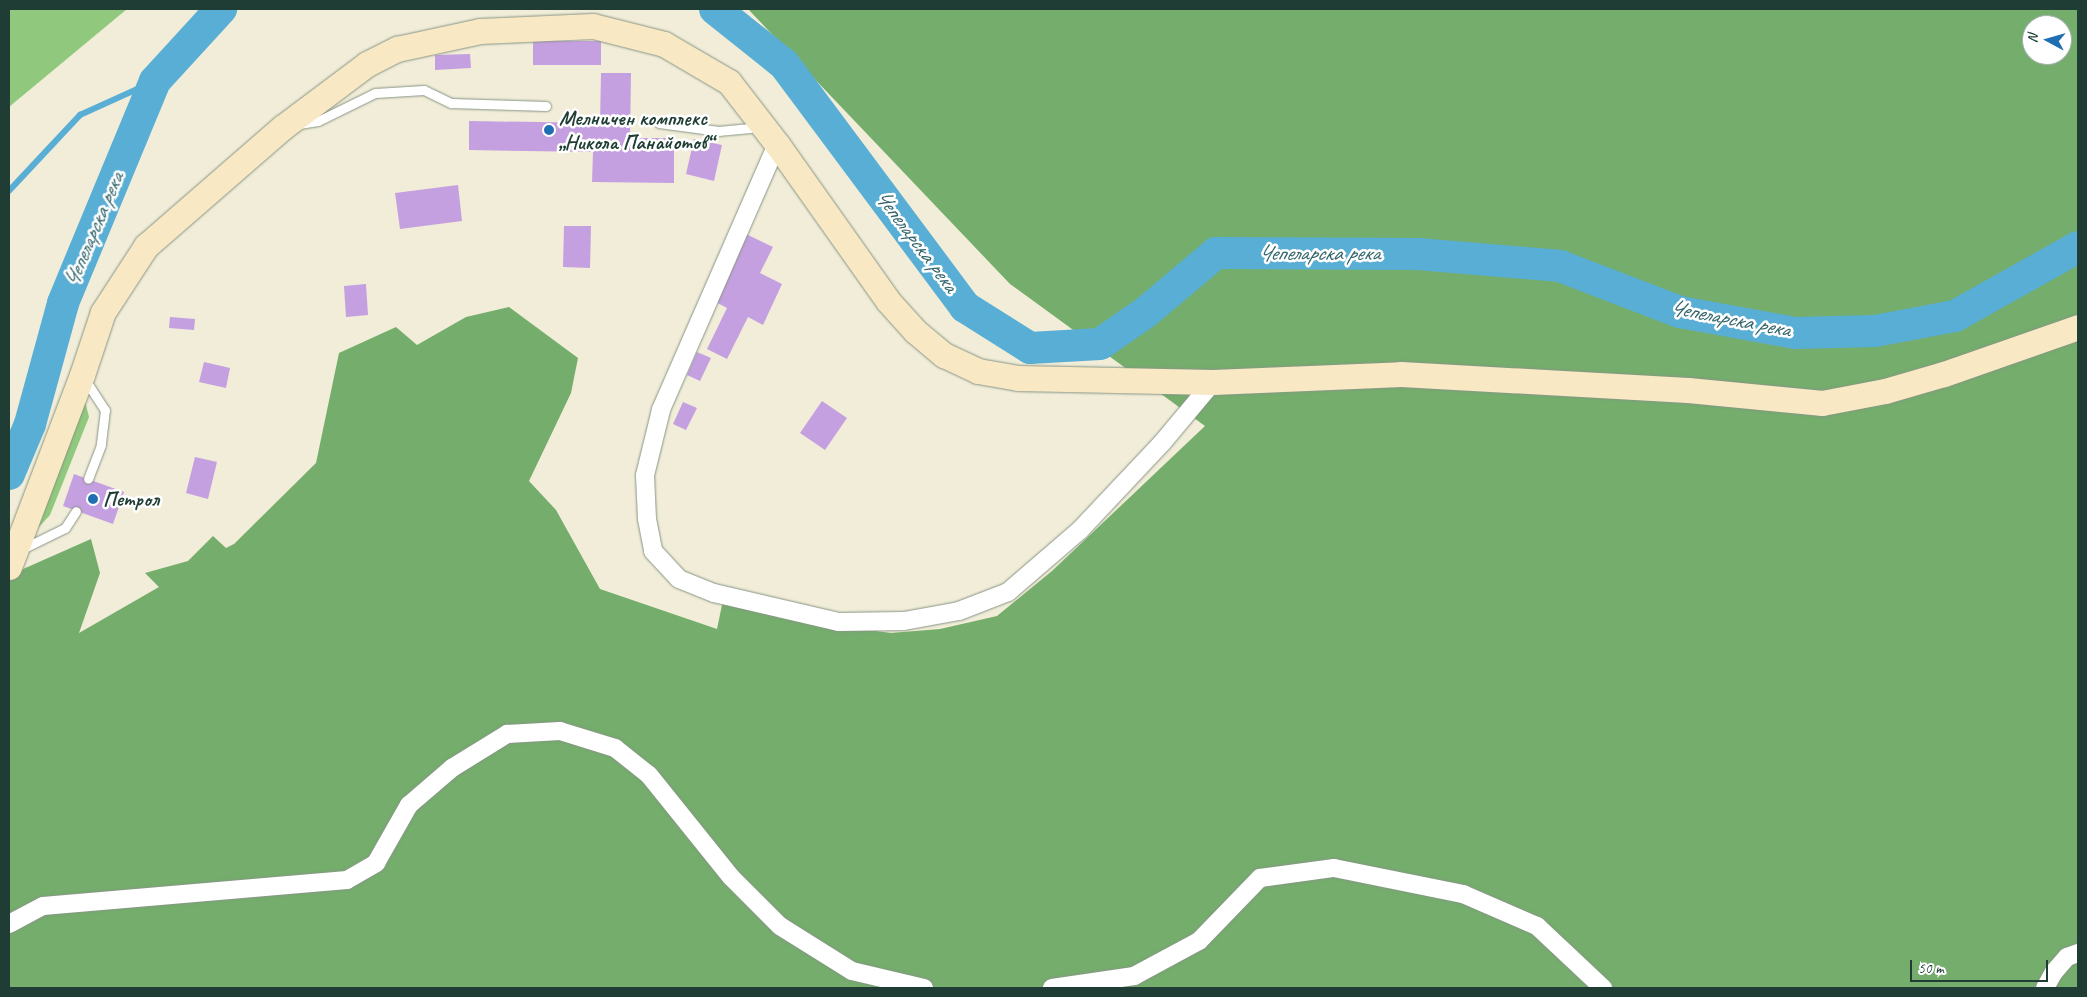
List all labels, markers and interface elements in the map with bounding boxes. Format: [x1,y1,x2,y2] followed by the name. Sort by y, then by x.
[2022,15,2072,65] north arrow
[2024,33,2041,44] text: N
[559,105,712,155] place label: Мелничен комплекс „Никола Панайотов“
[543,124,555,136] marker: Мелничен комплекс „Никола Панайотов“
[58,169,130,291] water label: Чепеларска река
[869,185,963,297] water label: Чепеларска река
[1258,241,1380,267] water label: Чепеларска река
[1668,294,1792,344] water label: Чепеларска река
[103,486,159,512] place label: Петрол
[87,493,99,505] marker: Петрол
[1912,950,2050,982] scale bar
[1918,959,1944,978] text: 50 m

